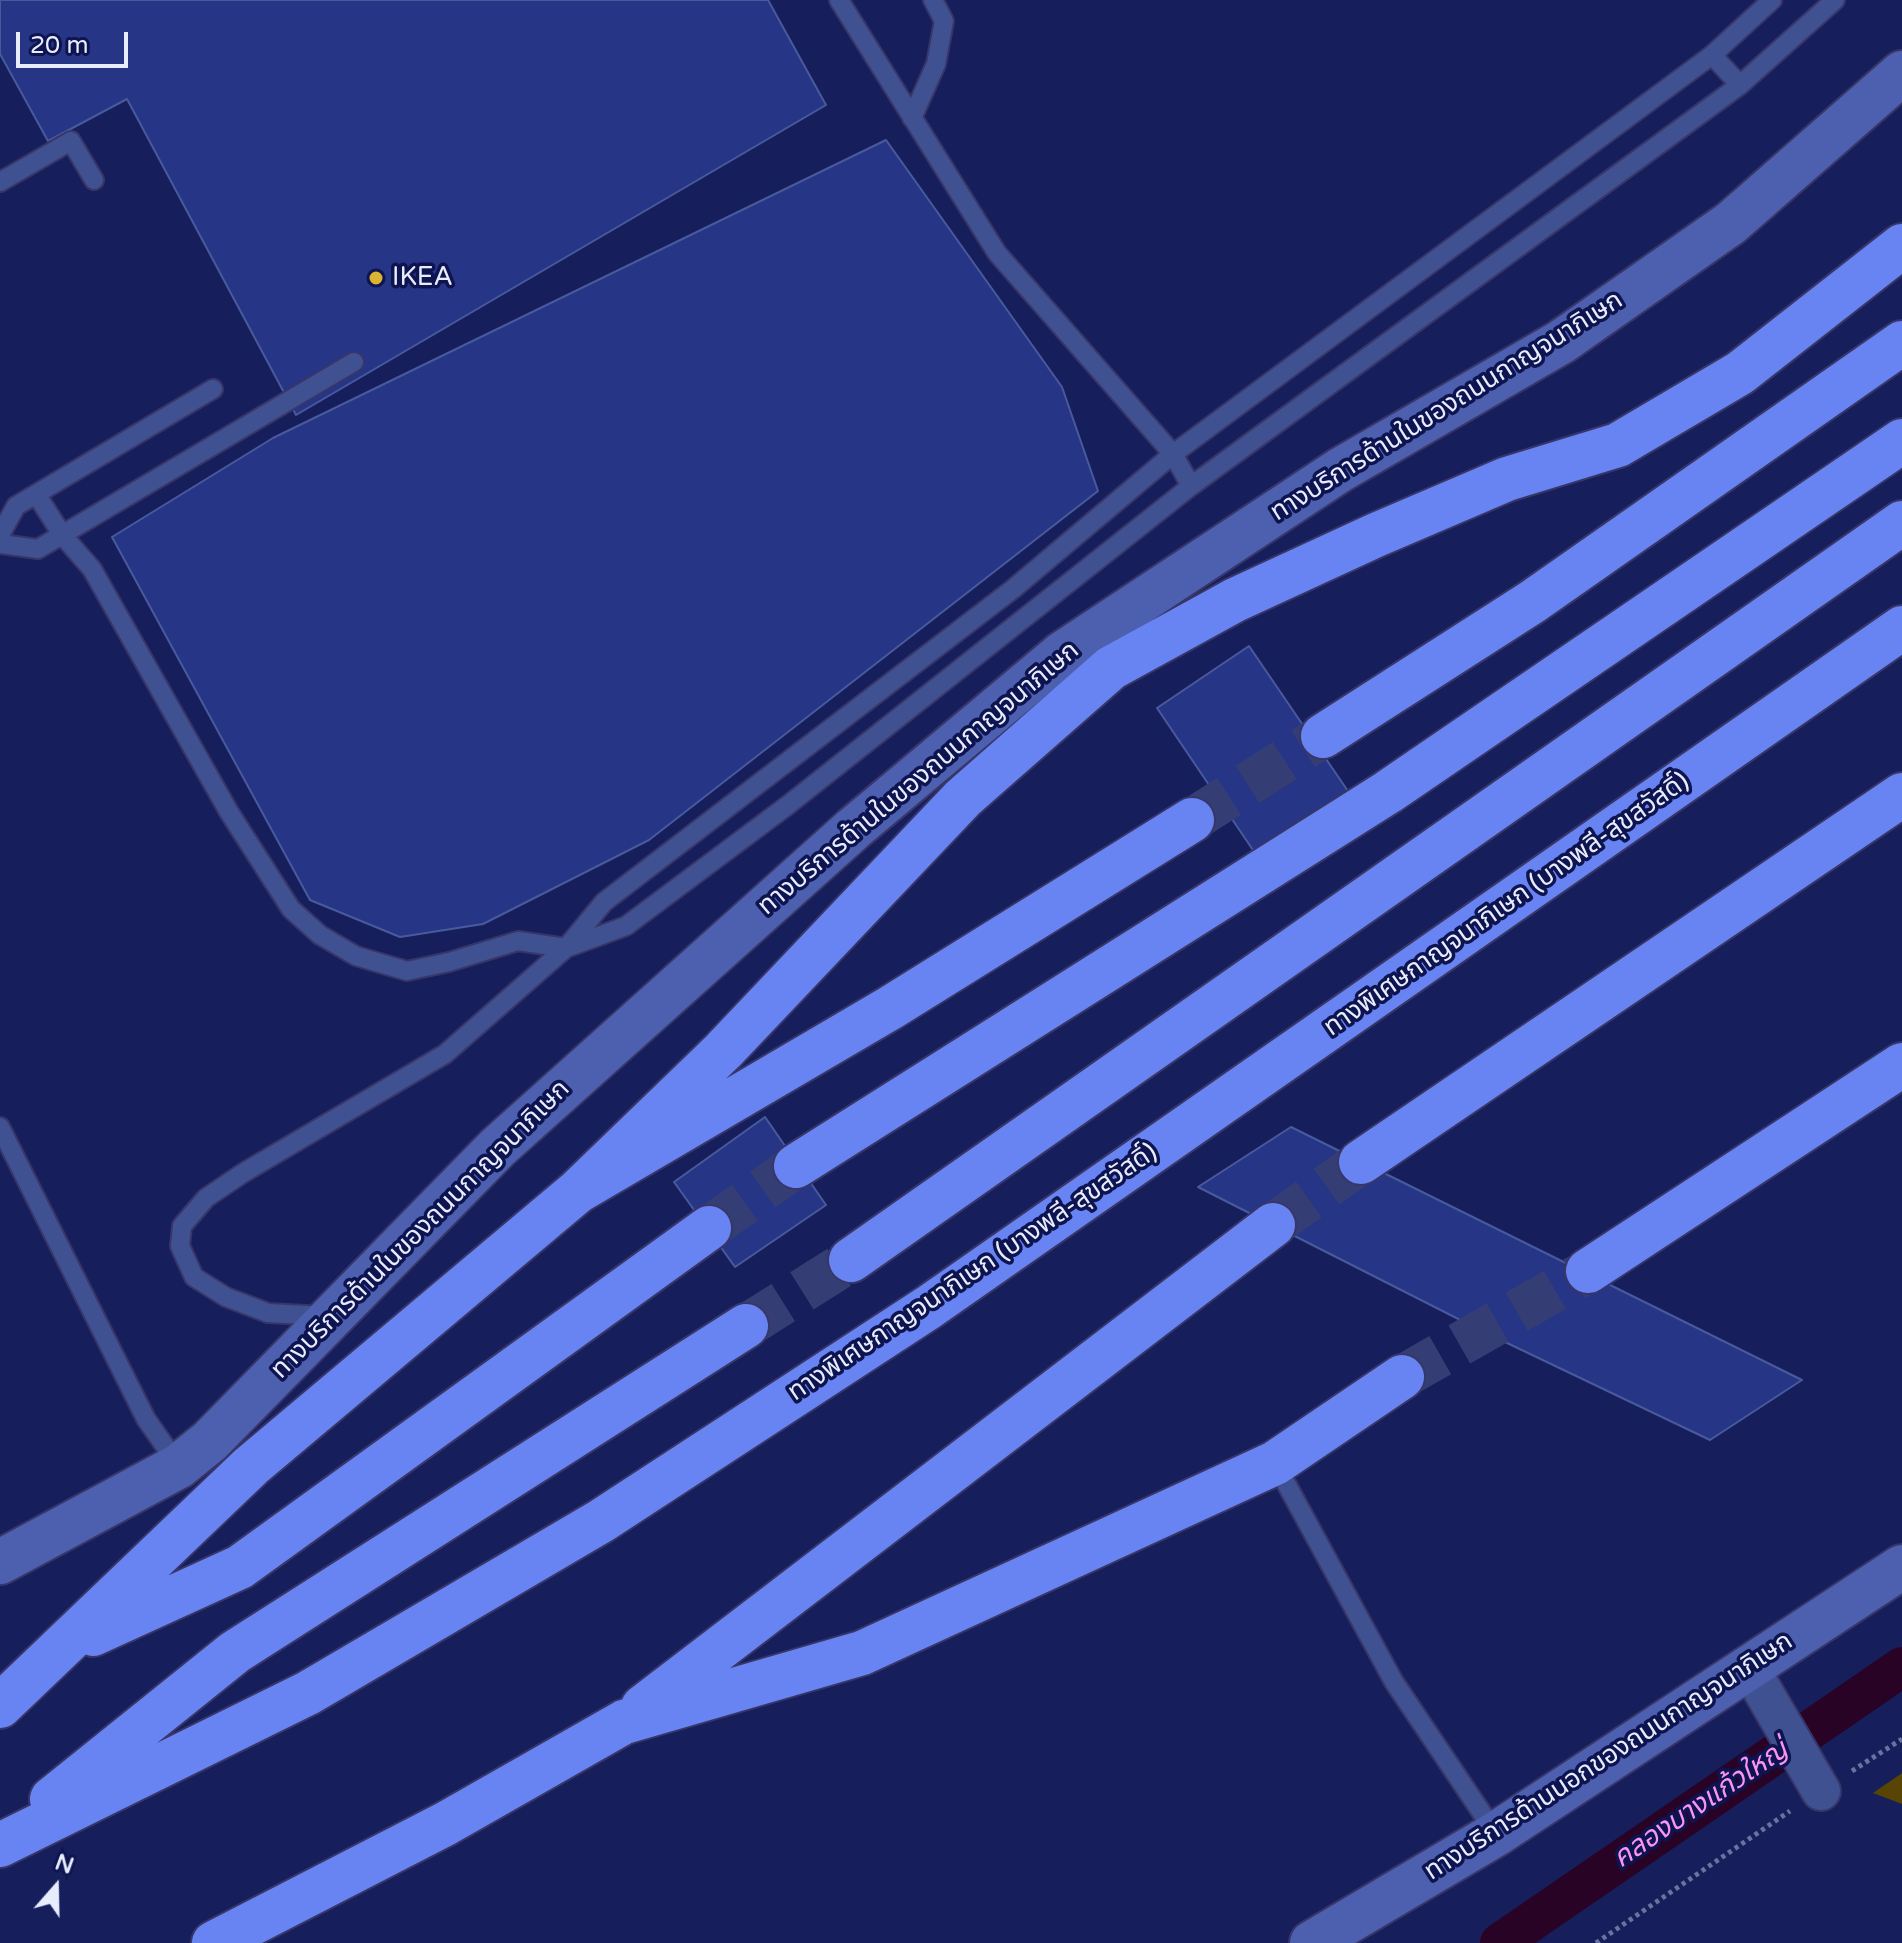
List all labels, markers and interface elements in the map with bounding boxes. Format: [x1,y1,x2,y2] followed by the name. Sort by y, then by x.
[20,16,132,66] scale bar
[30,31,88,60] text: 20 m
[392,262,453,294] place label: IKEA
[367,269,385,287] marker: IKEA
[1265,285,1629,529] street label: ทางบริการด้านในของถนนกาญจนาภิเษก
[752,635,1086,923] street label: ทางบริการด้านในของถนนกาญจนาภิเษก
[1318,766,1696,1044] street label: ทางพิเศษกาญจนาภิเษก (บางพลี-สุขสวัสดิ์)
[265,1074,577,1386] street label: ทางบริการด้านในของถนนกาญจนาภิเษก
[782,1137,1164,1409] street label: ทางพิเศษกาญจนาภิเษก (บางพลี-สุขสวัสดิ์)
[1419,1626,1799,1888] street label: ทางบริการด้านนอกของถนนกาญจนาภิเษก
[1607,1734,1795,1876] water label: คลองบางแก้วใหญ่
[16,1847,96,1927] north arrow
[51,1849,77,1880] text: N

